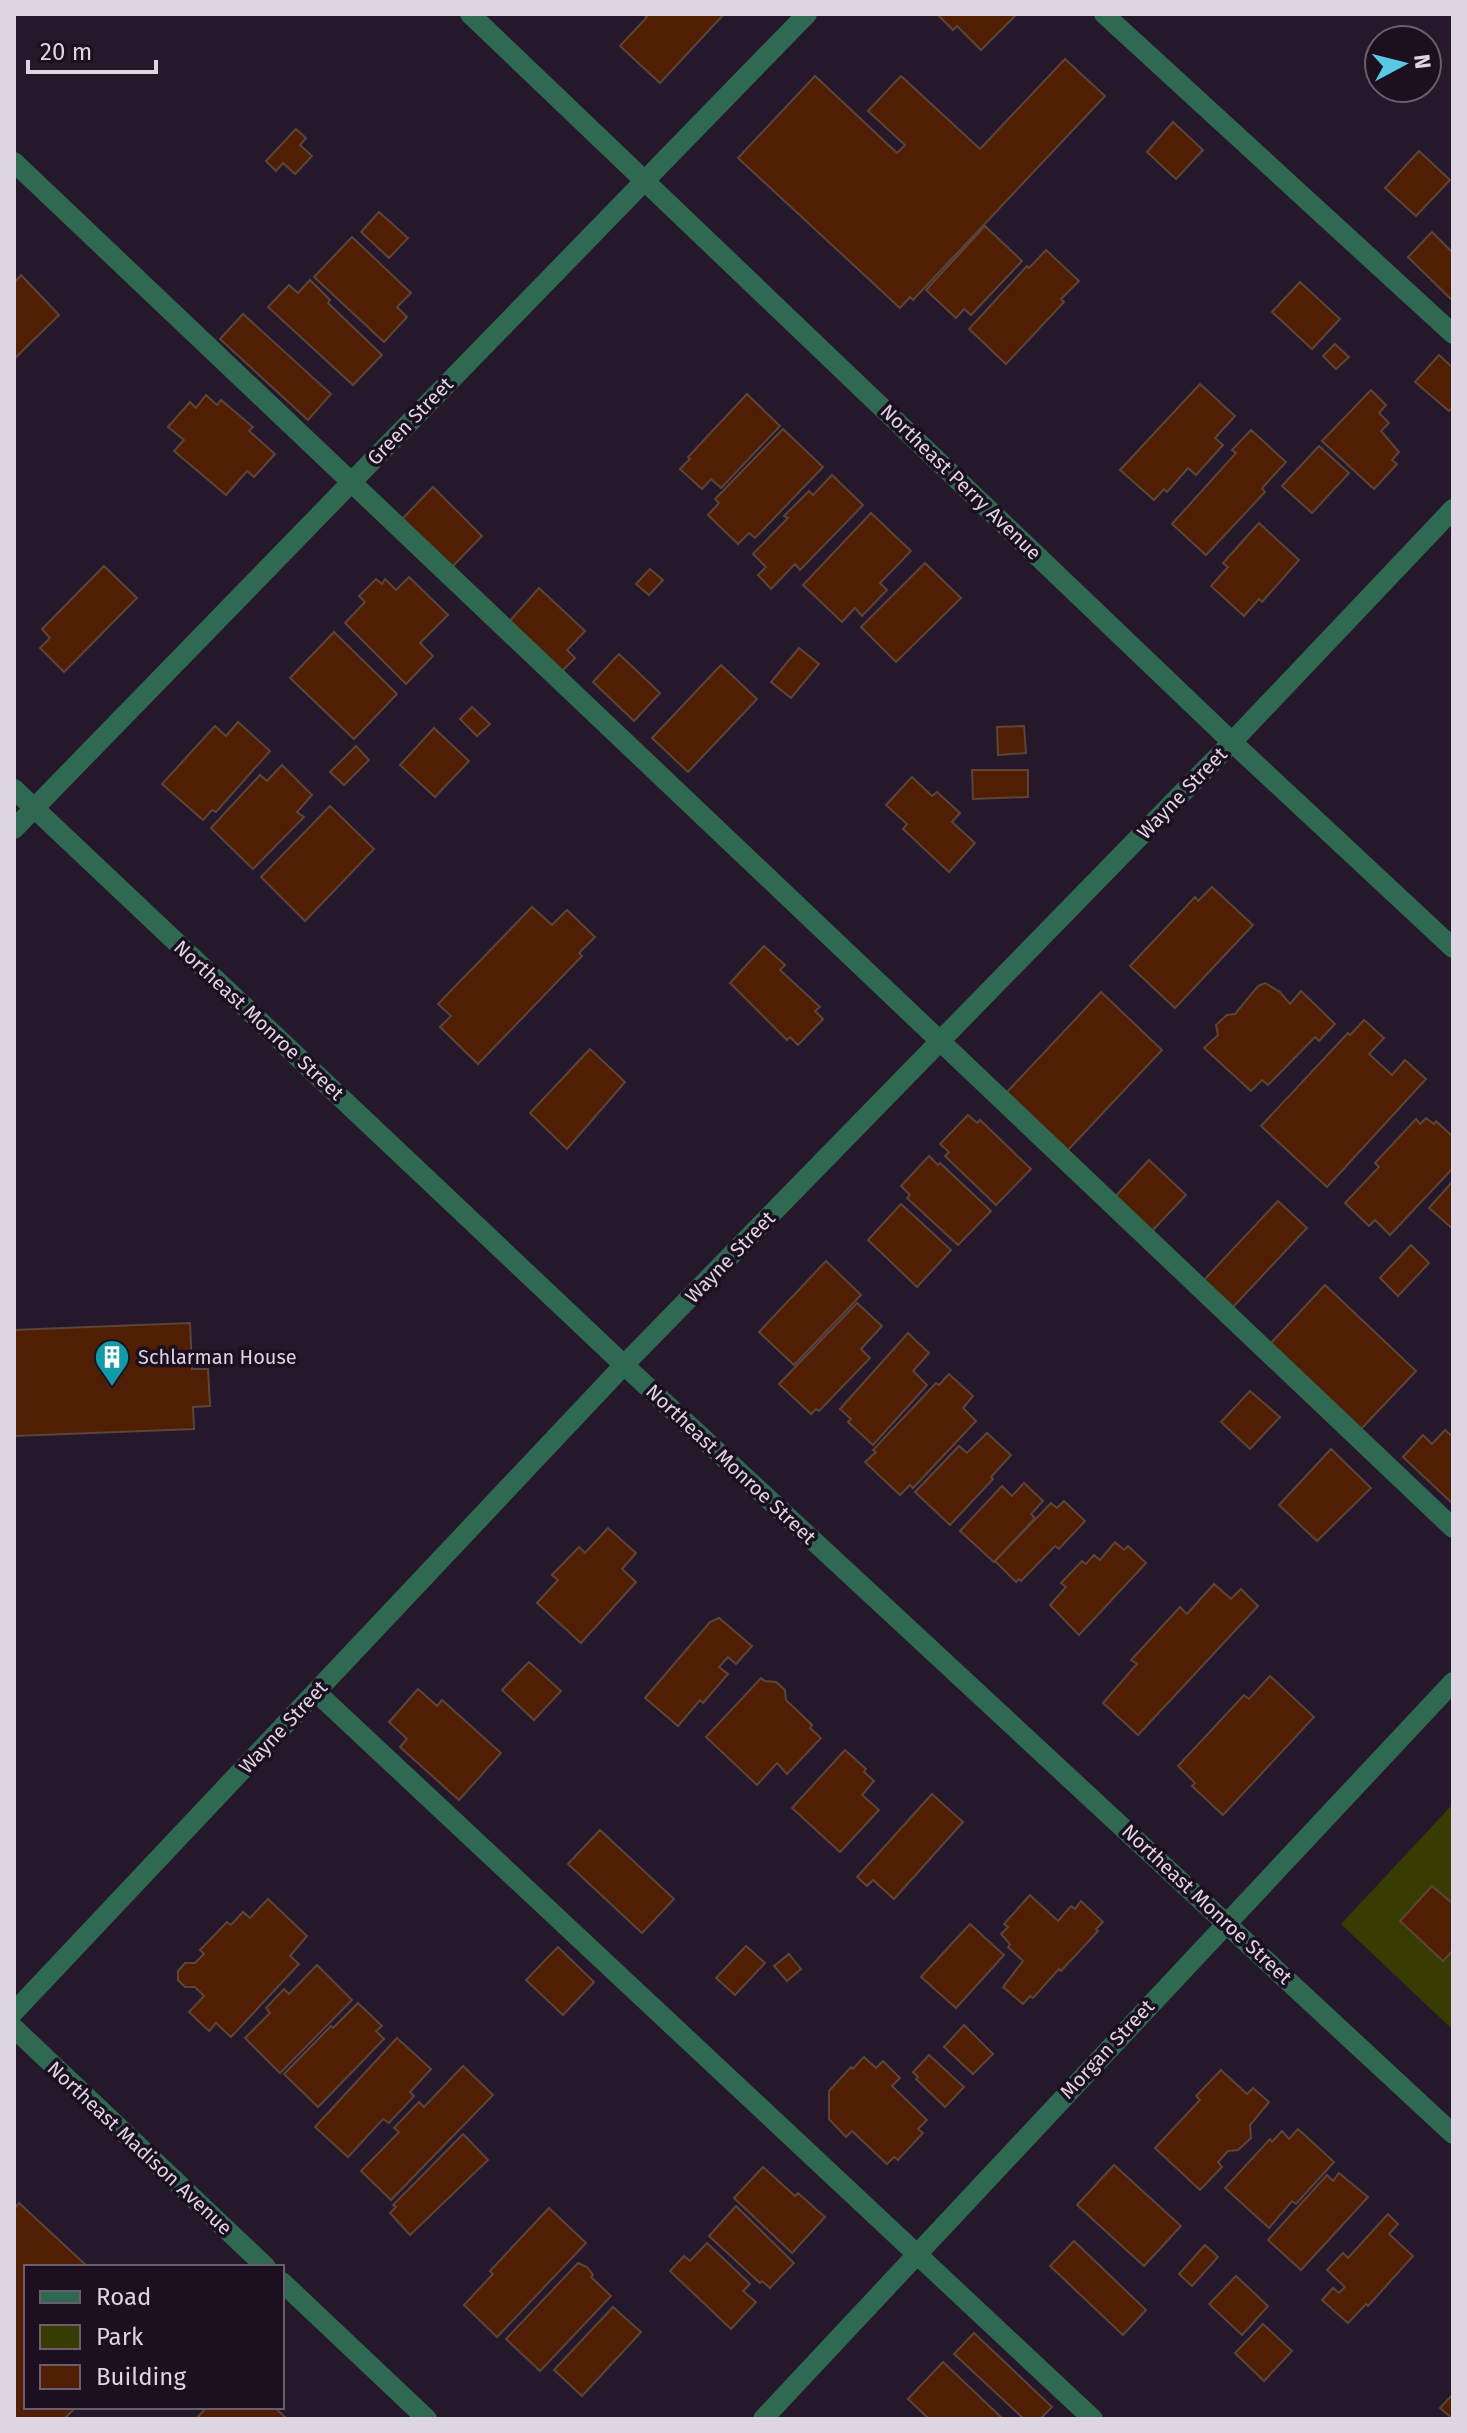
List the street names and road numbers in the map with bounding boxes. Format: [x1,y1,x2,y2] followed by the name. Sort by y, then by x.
[362,372,458,470] street label: Green Street
[876,399,1046,565] street label: Northeast Perry Avenue
[1132,741,1232,844] street label: Wayne Street
[169,935,349,1106] street label: Northeast Monroe Street
[680,1205,780,1308] street label: Wayne Street
[641,1379,821,1550] street label: Northeast Monroe Street
[234,1675,333,1779] street label: Wayne Street
[1117,1819,1297,1990] street label: Northeast Monroe Street
[1055,1994,1160,2104] street label: Morgan Street
[43,2056,237,2240] street label: Northeast Madison Avenue

